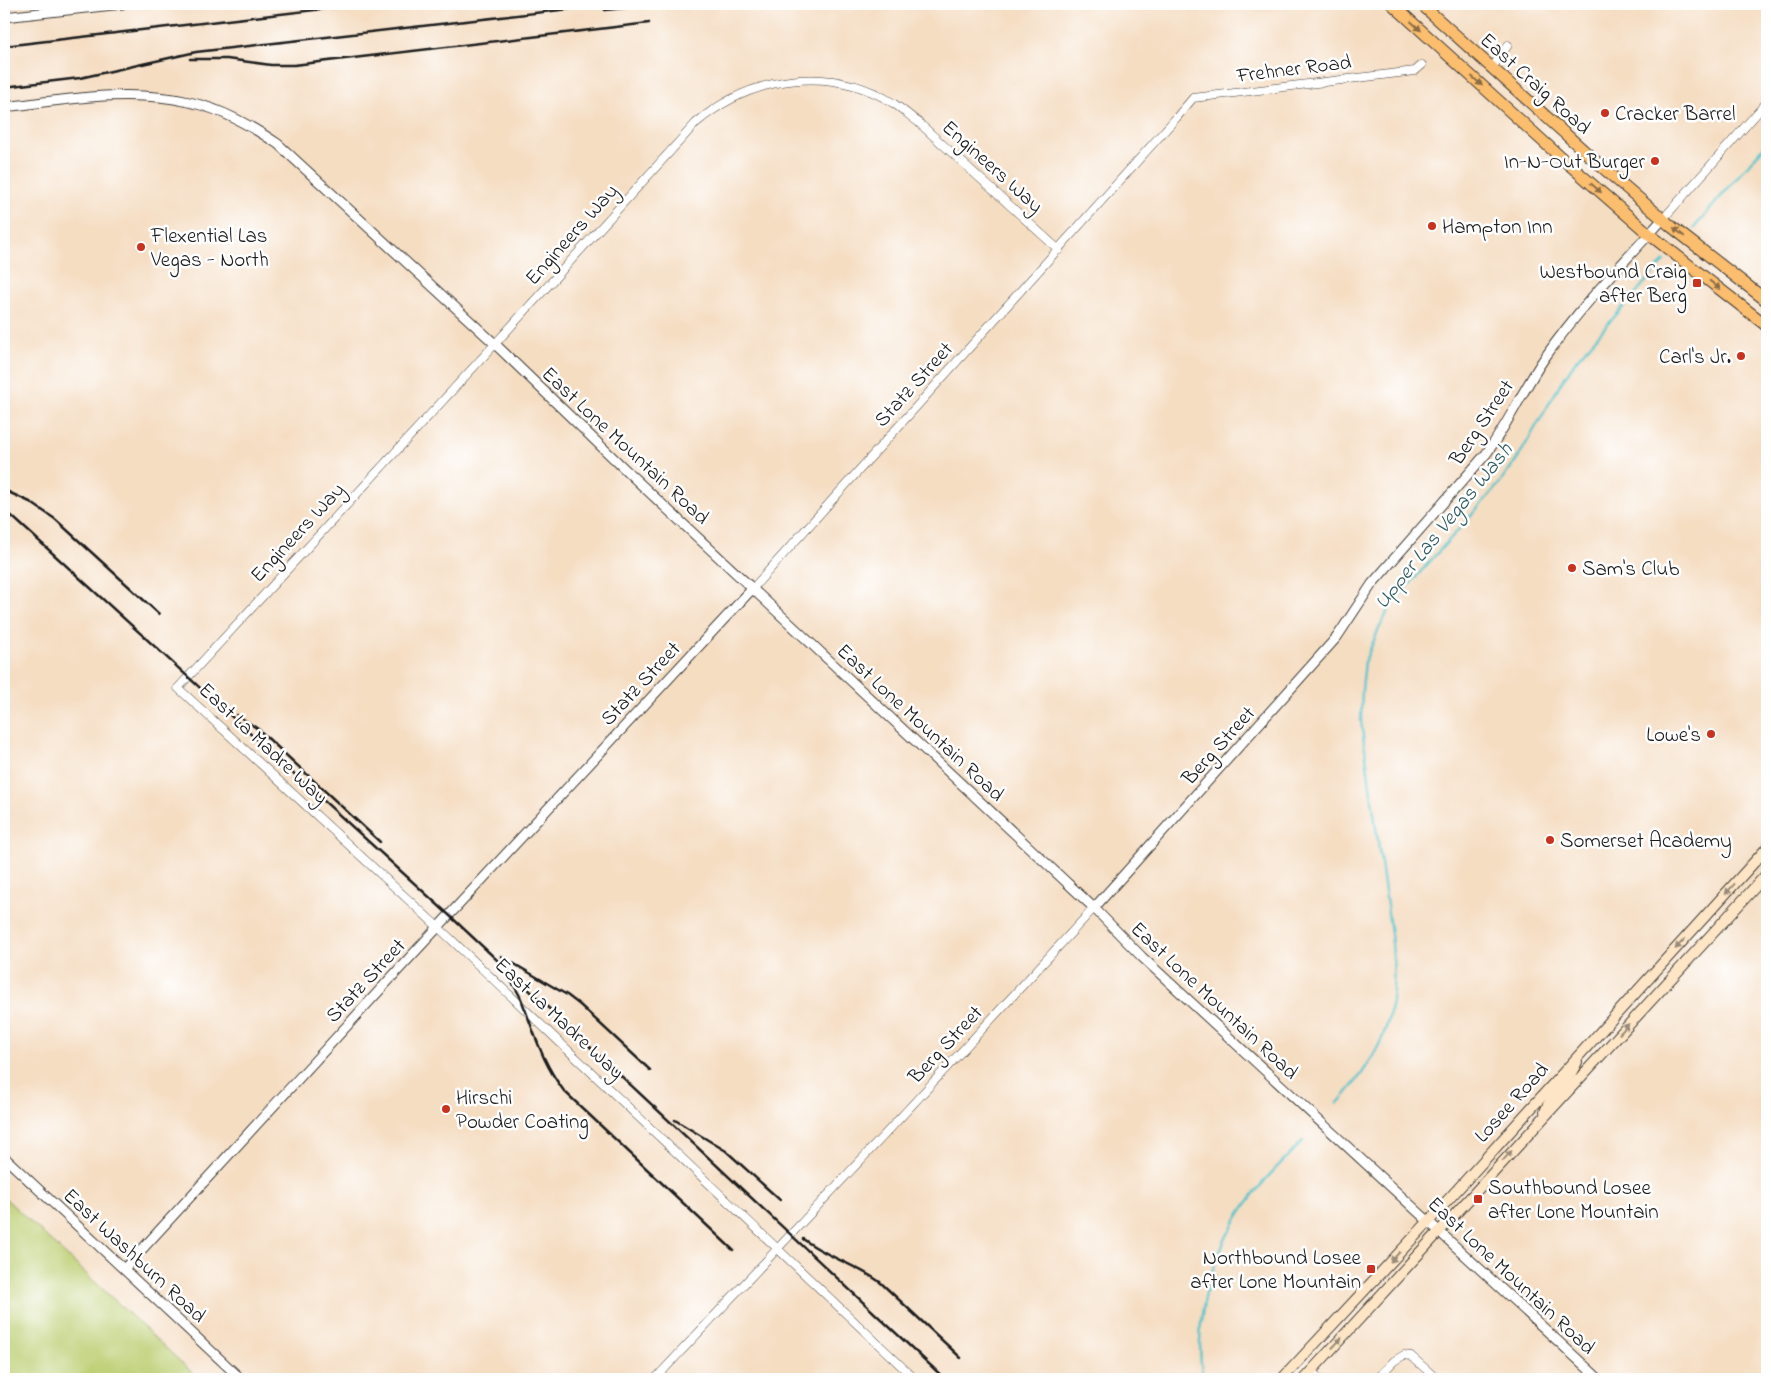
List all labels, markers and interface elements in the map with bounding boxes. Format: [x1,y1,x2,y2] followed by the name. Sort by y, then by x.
[1410,20,1422,32] one-way arrow
[1471,26,1597,144] street label: East Craig Road
[1234,48,1353,92] street label: Frehner Road
[1470,75,1482,87] one-way arrow
[1615,100,1736,130] place label: Cracker Barrel
[1599,107,1611,119] marker: Cracker Barrel
[933,114,1049,223] street label: Engineers Way
[1504,148,1645,180] place label: In-N-Out Burger
[1649,155,1661,167] marker: In-N-Out Burger
[519,178,628,294] street label: Engineers Way
[1589,182,1602,193] one-way arrow
[1442,213,1552,243] place label: Hampton Inn
[1426,220,1438,232] marker: Hampton Inn
[150,222,269,278] place label: Flexential Las Vegas - North
[1673,227,1686,238] one-way arrow
[135,241,147,253] marker: Flexential Las Vegas - North
[1540,258,1687,314] place label: Westbound Craig after Berg
[1691,277,1703,289] marker: Westbound Craig after Berg
[1708,280,1721,291] one-way arrow
[868,336,961,435] street label: Statz Street
[1659,343,1731,373] place label: Carl's Jr.
[1735,350,1747,362] marker: Carl's Jr.
[534,360,716,533] street label: East Lone Mountain Road
[1442,374,1524,474] street label: Berg Street
[1367,436,1522,617] water label: Upper Las Vegas Wash
[244,477,354,591] street label: Engineers Way
[1582,555,1679,585] place label: Sam's Club
[1566,562,1578,574] marker: Sam's Club
[594,635,689,733] street label: Statz Street
[829,637,1011,810] street label: East Lone Mountain Road
[190,676,334,814] street label: East La Madre Way
[1175,700,1265,795] street label: Berg Street
[1646,721,1701,751] place label: Lowe's
[1705,728,1717,740] marker: Lowe's
[1560,827,1732,859] place label: Somerset Academy
[1544,834,1556,846] marker: Somerset Academy
[1724,882,1736,894] one-way arrow
[1123,915,1305,1088] street label: East Lone Mountain Road
[319,932,414,1030] street label: Statz Street
[1674,937,1686,949] one-way arrow
[486,951,630,1089] street label: East La Madre Way
[902,999,992,1093] street label: Berg Street
[1618,1024,1630,1036] one-way arrow
[1468,1056,1557,1150] street label: Losee Road
[456,1084,589,1140] place label: Hirschi Powder Coating
[440,1103,452,1115] marker: Hirschi Powder Coating
[1501,1151,1513,1163] one-way arrow
[1488,1174,1659,1228] place label: Southbound Losee after Lone Mountain
[55,1182,212,1331] street label: East Washburn Road
[1420,1190,1602,1363] street label: East Lone Mountain Road
[1472,1193,1484,1205] marker: Southbound Losee after Lone Mountain
[1190,1244,1362,1298] place label: Northbound Losee after Lone Mountain
[1389,1251,1401,1263] one-way arrow
[1365,1263,1377,1275] marker: Northbound Losee after Lone Mountain
[1331,1338,1343,1350] one-way arrow

